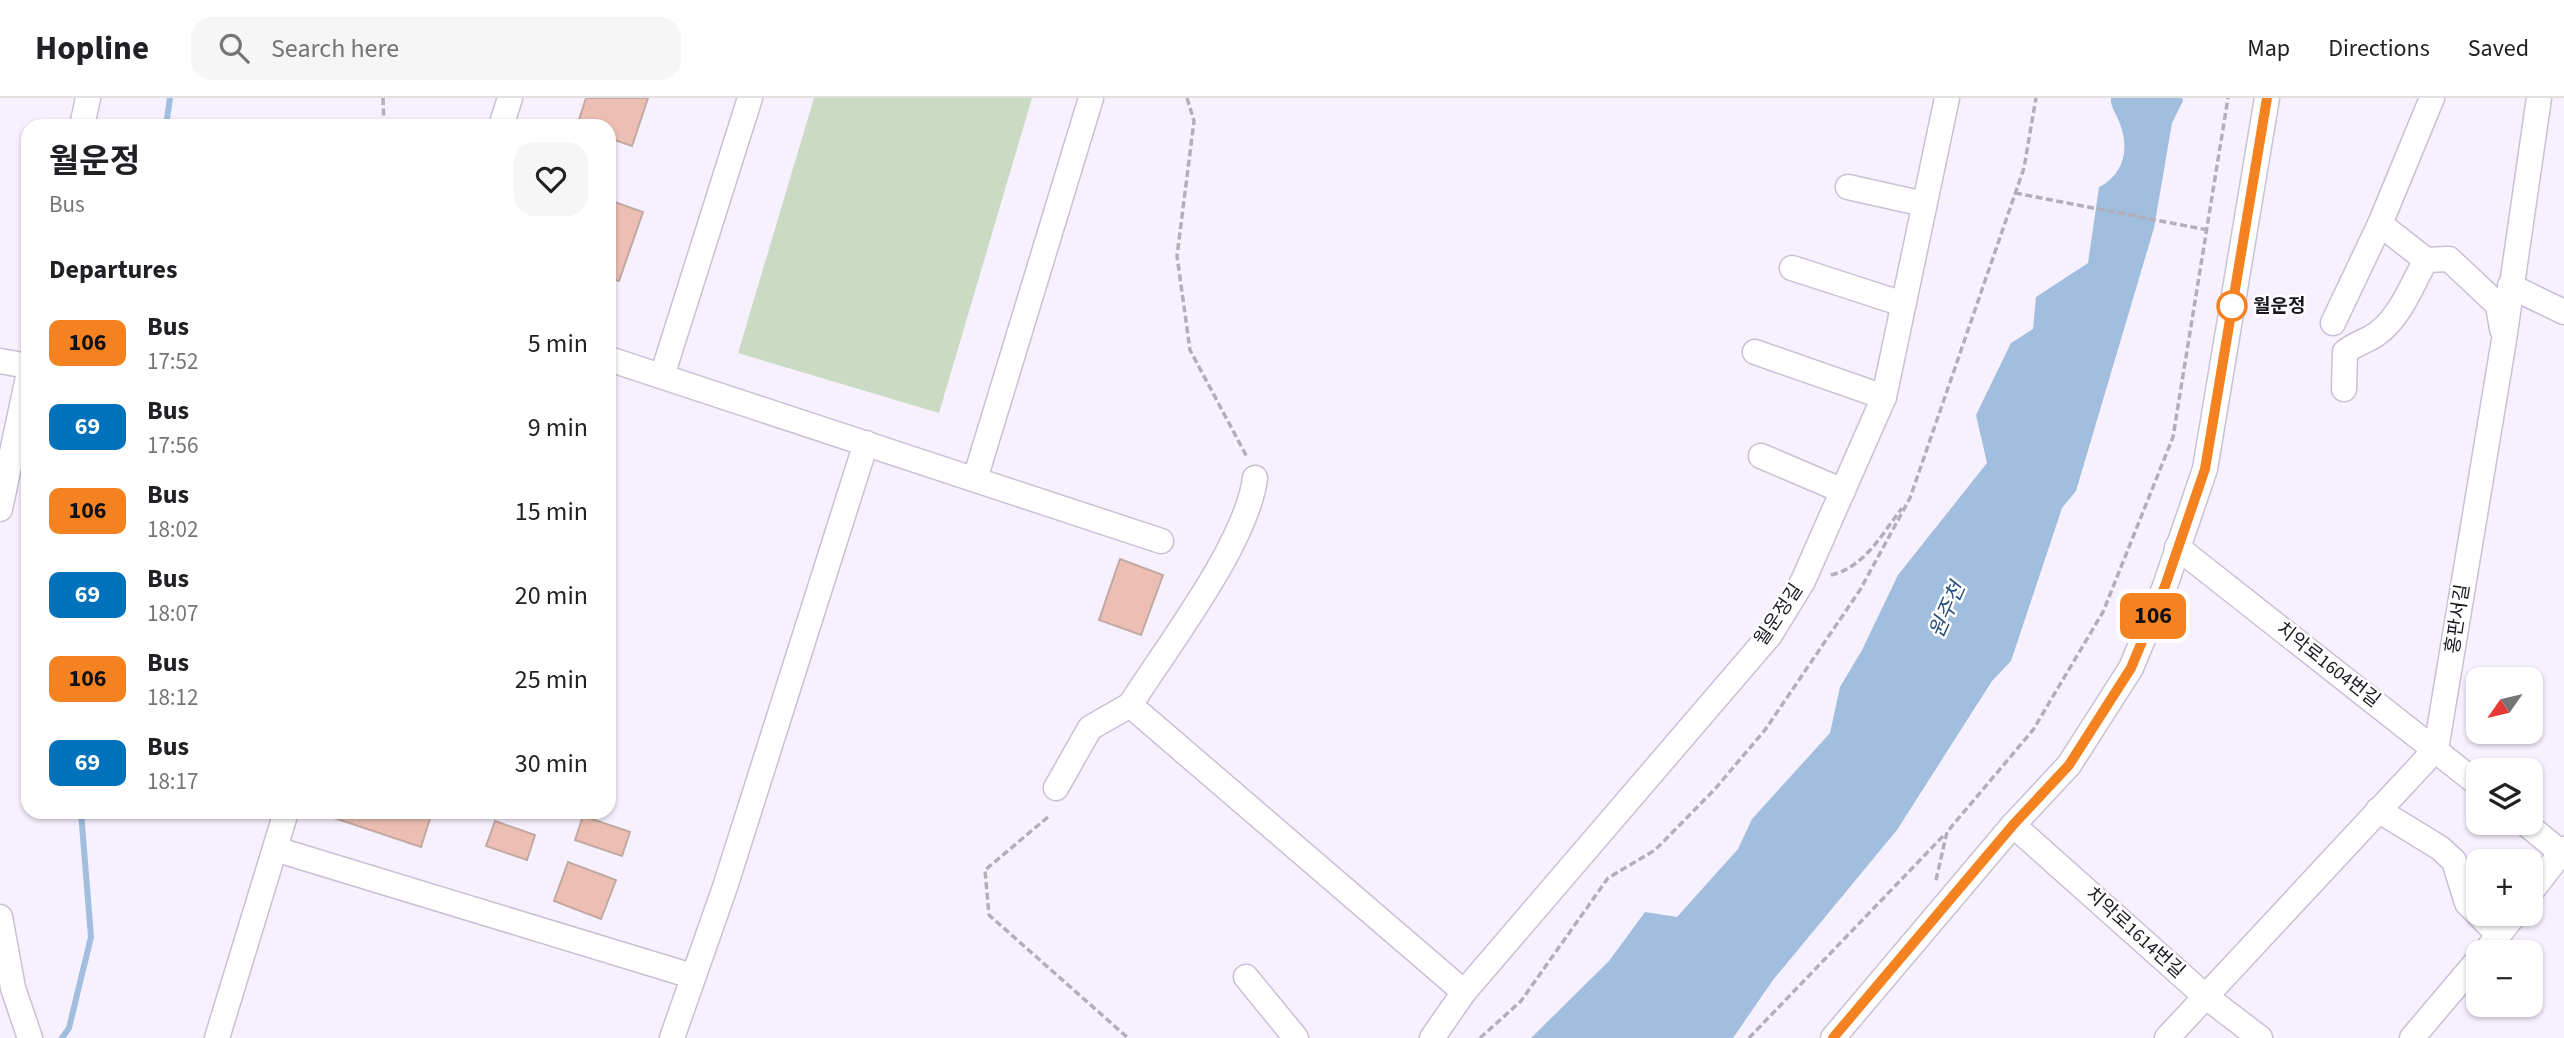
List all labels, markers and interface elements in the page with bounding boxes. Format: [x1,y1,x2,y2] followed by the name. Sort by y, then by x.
[191,17,681,80] search box
[35,25,149,72] text: Hopline
[215,29,253,67] icon: search
[271,30,399,67] text: Search here
[2247,31,2290,66] text: Map
[2328,31,2430,66] text: Directions
[2468,31,2529,66] text: Saved
[49,138,140,185] text: 월운정
[514,142,588,216] button: heart
[49,188,85,221] text: Bus
[49,251,177,288] text: Departures
[2217,291,2247,321] marker: 월운정
[2253,293,2305,320] place label: 월운정
[147,308,189,345] text: Bus
[68,325,107,360] text: 106
[528,325,588,362] text: 5 min
[147,345,198,378] text: 17:52
[147,392,189,429] text: Bus
[75,409,100,444] text: 69
[528,409,588,446] text: 9 min
[147,429,198,462] text: 17:56
[147,476,189,513] text: Bus
[68,493,107,528] text: 106
[515,493,588,530] text: 15 min
[147,513,198,546] text: 18:02
[147,560,189,597] text: Bus
[1922,575,1974,643] water label: 원주천
[75,577,100,612] text: 69
[515,577,588,614] text: 20 min
[1748,578,1810,652] street label: 월운정길
[2439,582,2477,656] street label: 홍판서길
[2113,593,2193,639] line badge: 106
[147,597,198,630] text: 18:07
[2134,598,2172,633] text: 106
[2270,616,2386,714] street label: 치악로1604번길
[147,644,189,681] text: Bus
[68,661,107,696] text: 106
[515,661,588,698] text: 25 min
[2466,667,2543,744] north arrow
[2466,667,2543,1017] map controls
[147,681,198,714] text: 18:12
[147,728,189,765] text: Bus
[75,745,100,780] text: 69
[515,745,588,782] text: 30 min
[2466,758,2543,835] button: layers
[147,765,198,798] text: 18:17
[2466,849,2543,926] button: +
[2079,881,2191,985] street label: 치악로1614번길
[2466,940,2543,1017] button: −

